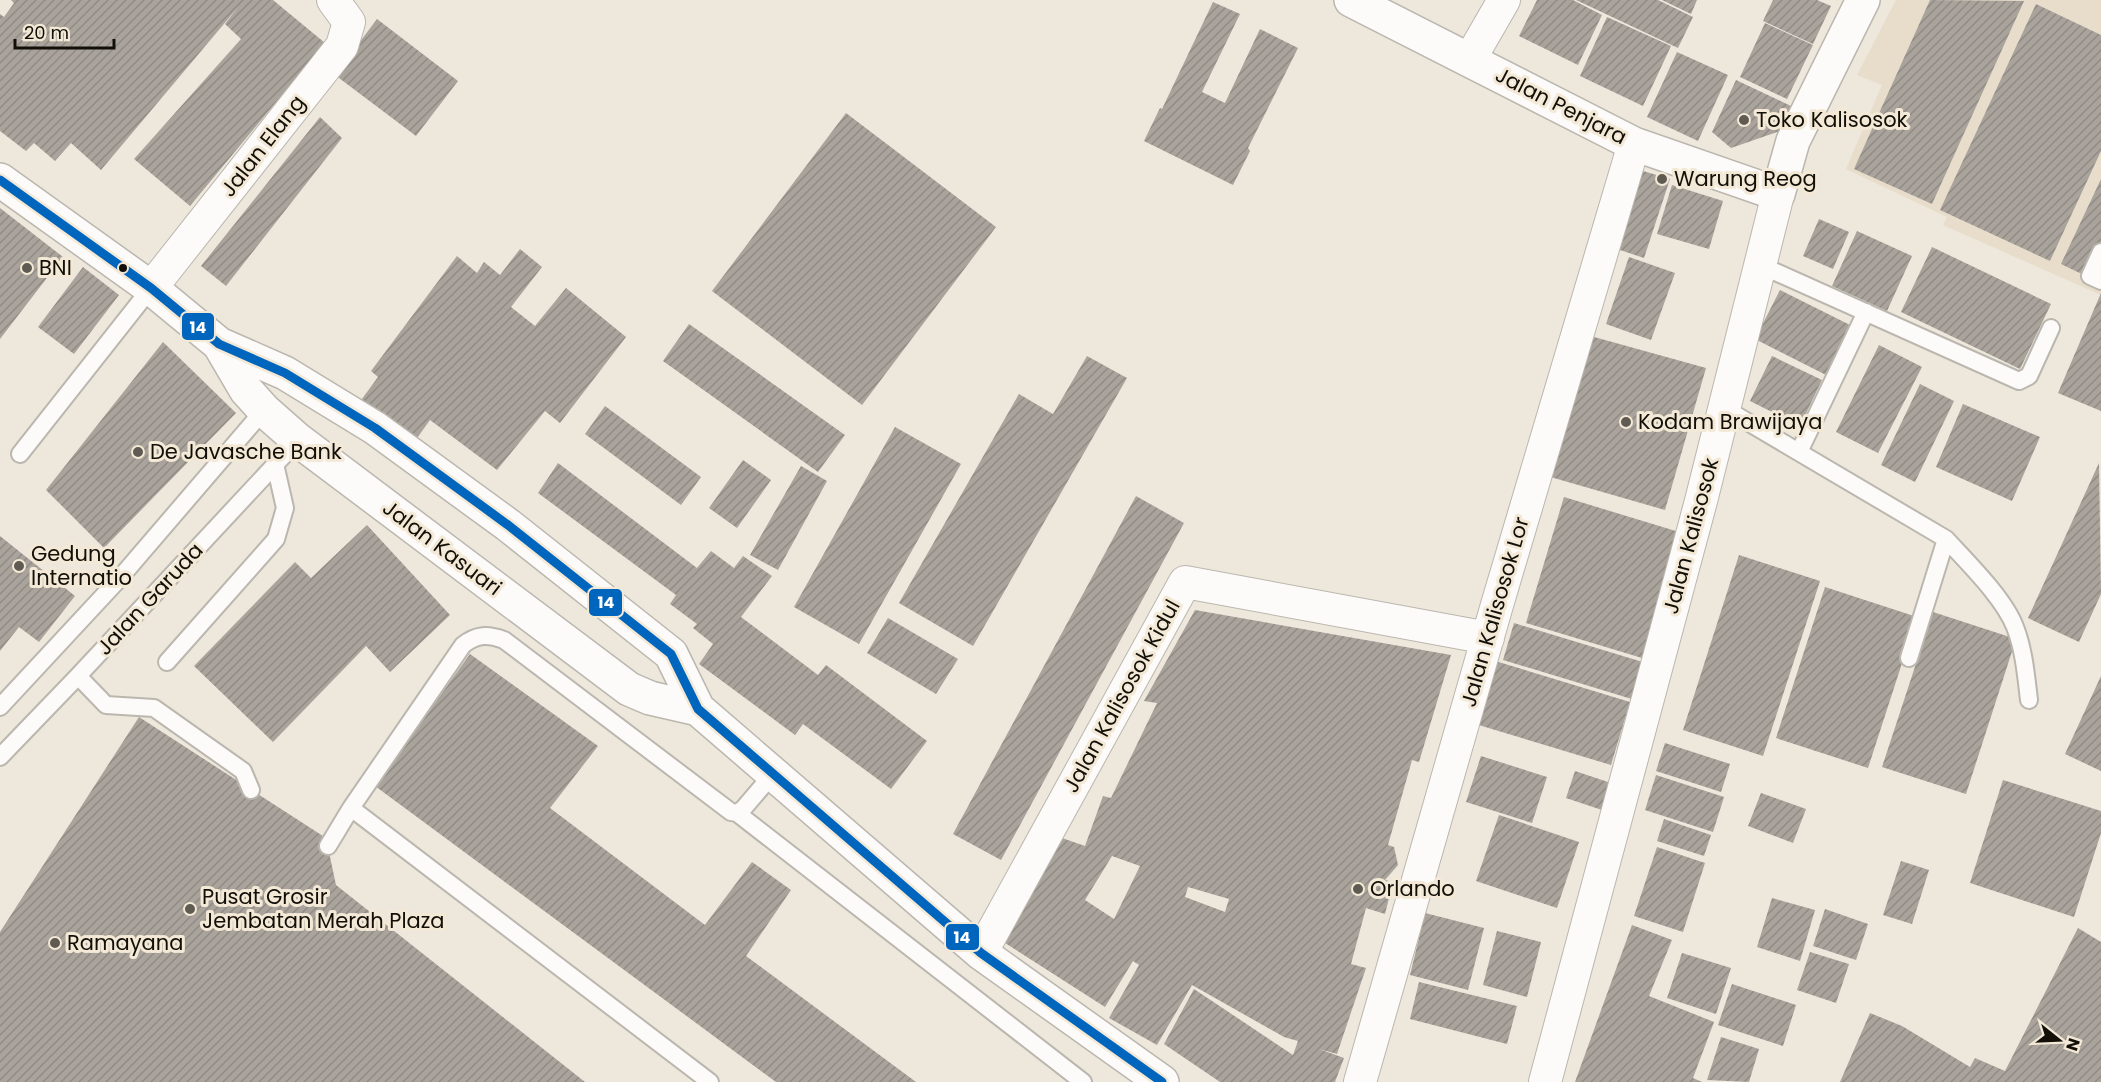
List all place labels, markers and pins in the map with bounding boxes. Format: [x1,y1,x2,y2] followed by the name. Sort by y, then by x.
[1756,105,1908,134] place label: Toko Kalisosok
[1737,113,1751,127] marker: Toko Kalisosok
[1674,164,1817,193] place label: Warung Reog
[1655,172,1669,186] marker: Warung Reog
[39,253,72,282] place label: BNI
[20,261,34,275] marker: BNI
[117,262,129,274] unlabelled marker
[1638,407,1822,436] place label: Kodam Brawijaya
[1619,415,1633,429] marker: Kodam Brawijaya
[150,437,342,466] place label: De Javasche Bank
[131,445,145,459] marker: De Javasche Bank
[31,539,132,592] place label: Gedung Internatio
[12,559,26,573] marker: Gedung Internatio
[1370,874,1455,903] place label: Orlando
[202,882,445,935] place label: Pusat Grosir Jembatan Merah Plaza
[1351,882,1365,896] marker: Orlando
[183,902,197,916] marker: Pusat Grosir Jembatan Merah Plaza
[67,928,183,957] place label: Ramayana
[48,936,62,950] marker: Ramayana

